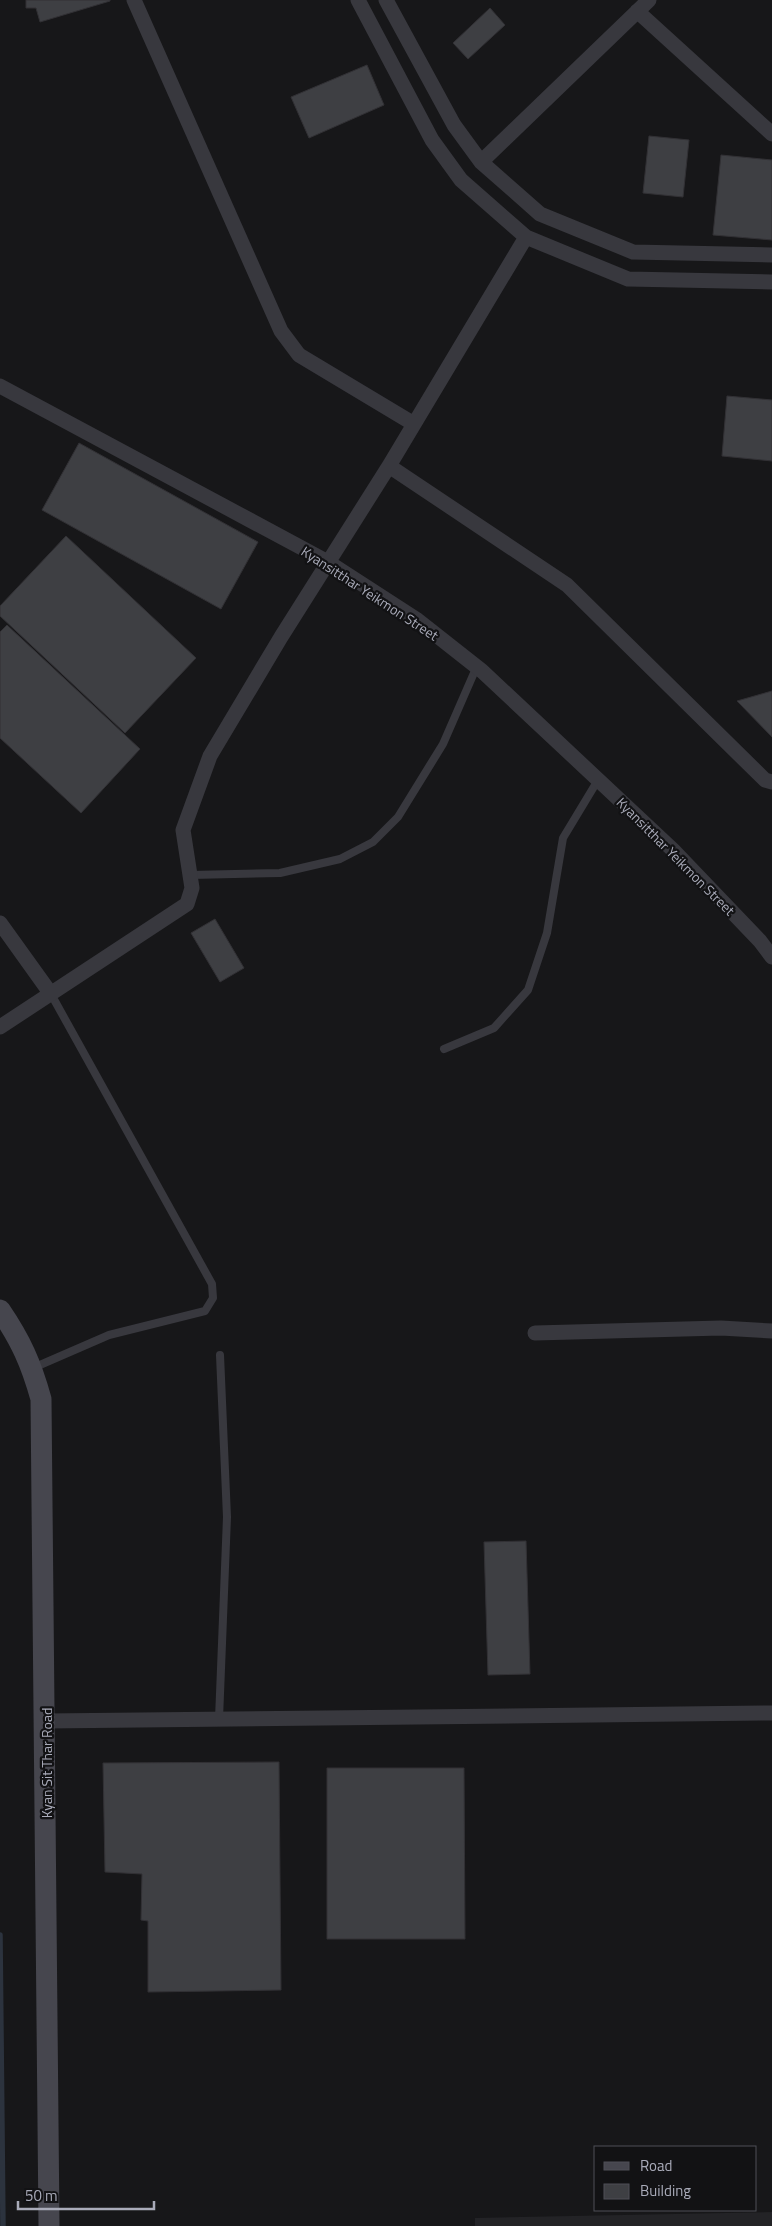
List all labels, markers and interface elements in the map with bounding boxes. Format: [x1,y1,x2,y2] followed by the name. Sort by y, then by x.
[297,541,443,645] street label: Kyansitthar Yeikmon Street
[612,792,740,920] street label: Kyansitthar Yeikmon Street
[36,1708,57,1818] street label: Kyan Sit Thar Road
[594,2146,757,2211] legend
[640,2154,672,2177] text: Road
[18,2178,154,2210] scale bar
[640,2179,691,2202] text: Building
[25,2184,58,2207] text: 50 m

